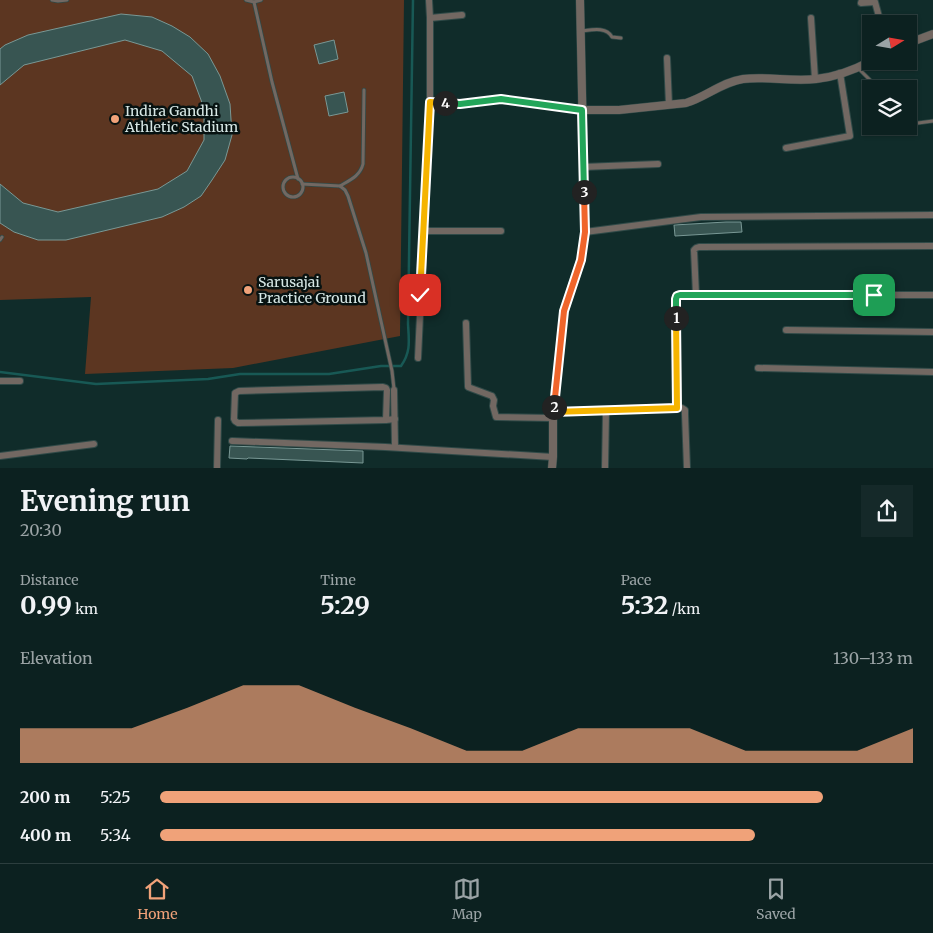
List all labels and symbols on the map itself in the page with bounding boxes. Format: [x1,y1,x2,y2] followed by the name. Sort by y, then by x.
[862,15,918,70] north arrow
[432,90,458,116] pin: 4
[124,102,238,136] place label: Indira Gandhi Athletic Stadium
[109,113,121,125] marker: Indira Gandhi Athletic Stadium
[572,180,596,204] pin: 3
[258,273,366,307] place label: Sarusajai Practice Ground
[399,274,441,316] pin
[853,274,895,316] pin
[242,284,254,296] marker: Sarusajai Practice Ground
[664,306,688,330] pin: 1
[542,394,566,420] pin: 2

